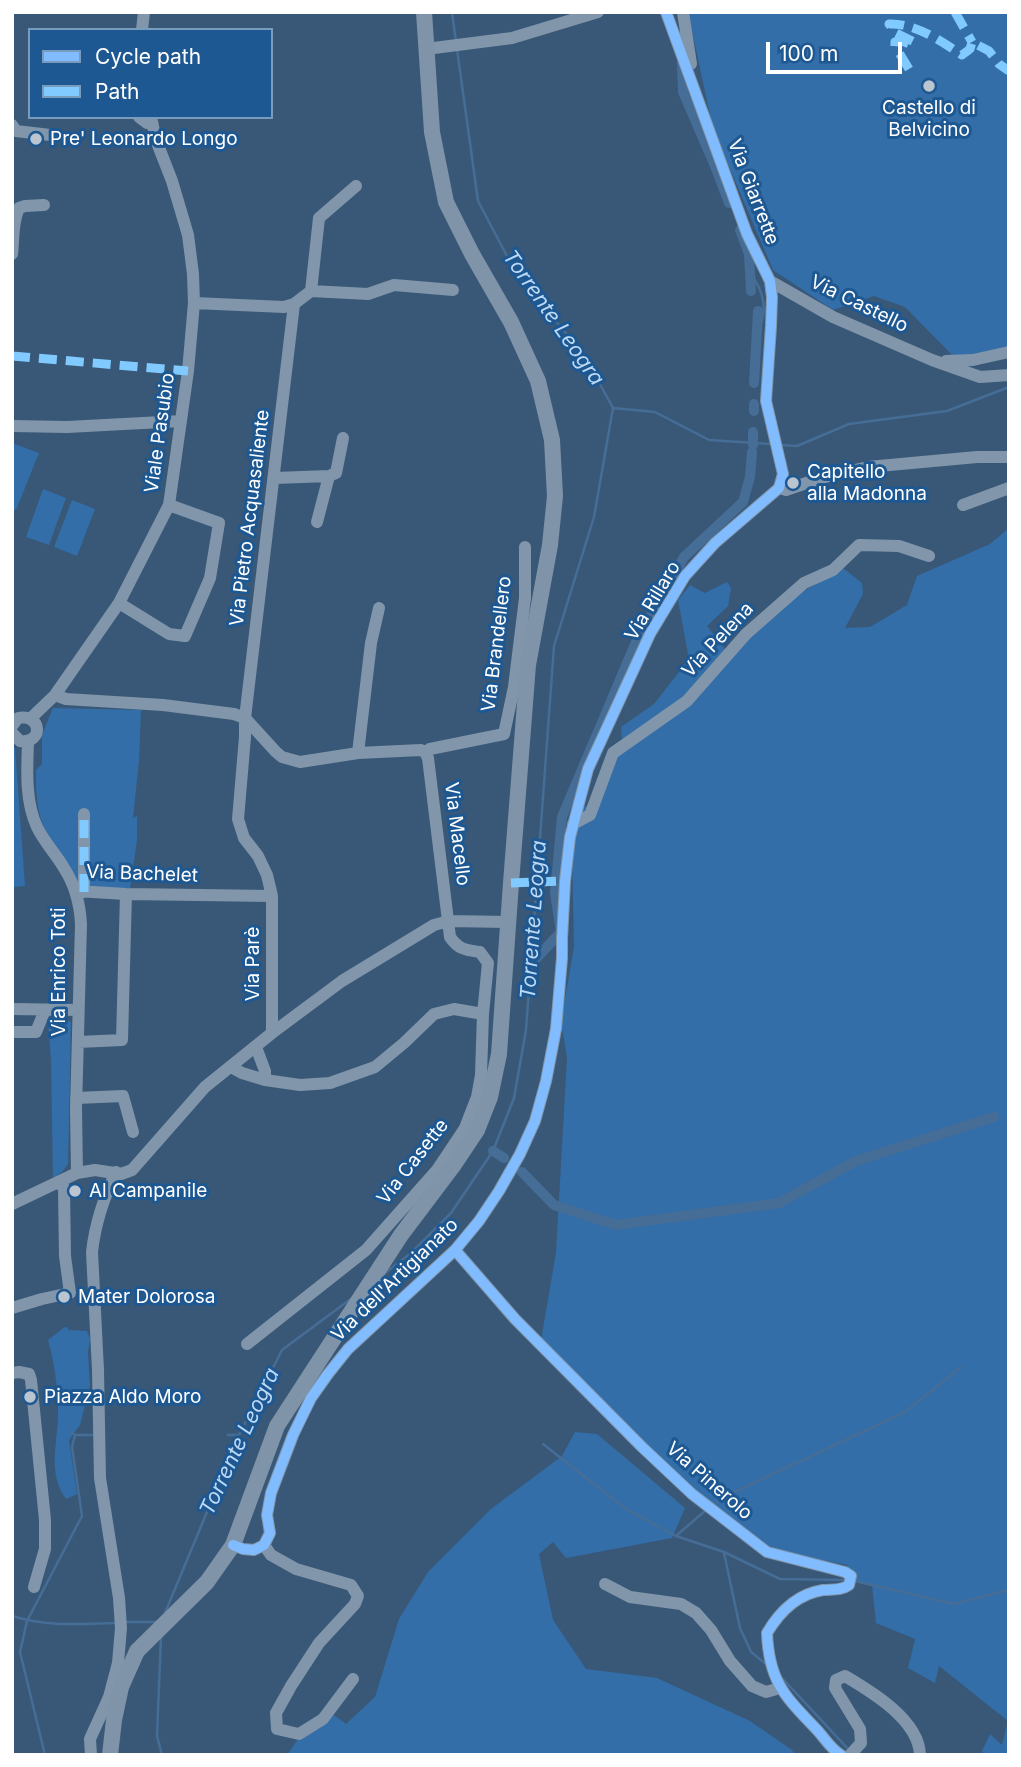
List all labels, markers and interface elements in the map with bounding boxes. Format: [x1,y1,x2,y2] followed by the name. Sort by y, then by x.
[28,28,273,119] legend
[769,28,906,72] scale bar
[779,41,838,66] text: 100 m
[95,44,201,69] text: Cycle path
[921,78,937,94] marker: Castello di Belvicino
[95,79,140,104] text: Path
[882,97,976,141] place label: Castello di Belvicino
[50,128,238,150] place label: Pre' Leonardo Longo
[28,131,44,147] marker: Pre' Leonardo Longo
[722,136,784,248] street label: Via Giarrette
[497,245,609,391] water label: Torrente Leogra
[806,271,912,337] street label: Via Castello
[140,371,180,495] street label: Viale Pasubio
[225,408,275,628] street label: Via Pietro Acquasaliente
[807,461,927,505] place label: Capitello alla Madonna
[785,475,801,491] marker: Capitello alla Madonna
[620,557,686,645] street label: Via Rillaro
[477,575,517,713] street label: Via Brandellero
[677,598,759,682] street label: Via Pelena
[439,781,475,887] street label: Via Macello
[516,840,552,1000] water label: Torrente Leogra
[86,861,198,887] street label: Via Bachelet
[48,907,70,1037] street label: Via Enrico Toti
[242,927,264,1001] street label: Via Parè
[373,1115,453,1209] street label: Via Casette
[89,1180,207,1202] place label: Al Campanile
[67,1183,83,1199] marker: Al Campanile
[327,1214,463,1346] street label: Via dell'Artigianato
[78,1286,215,1308] place label: Mater Dolorosa
[56,1289,72,1305] marker: Mater Dolorosa
[195,1364,285,1520] water label: Torrente Leogra
[44,1386,201,1408] place label: Piazza Aldo Moro
[22,1389,38,1405] marker: Piazza Aldo Moro
[661,1437,757,1525] street label: Via Pinerolo

